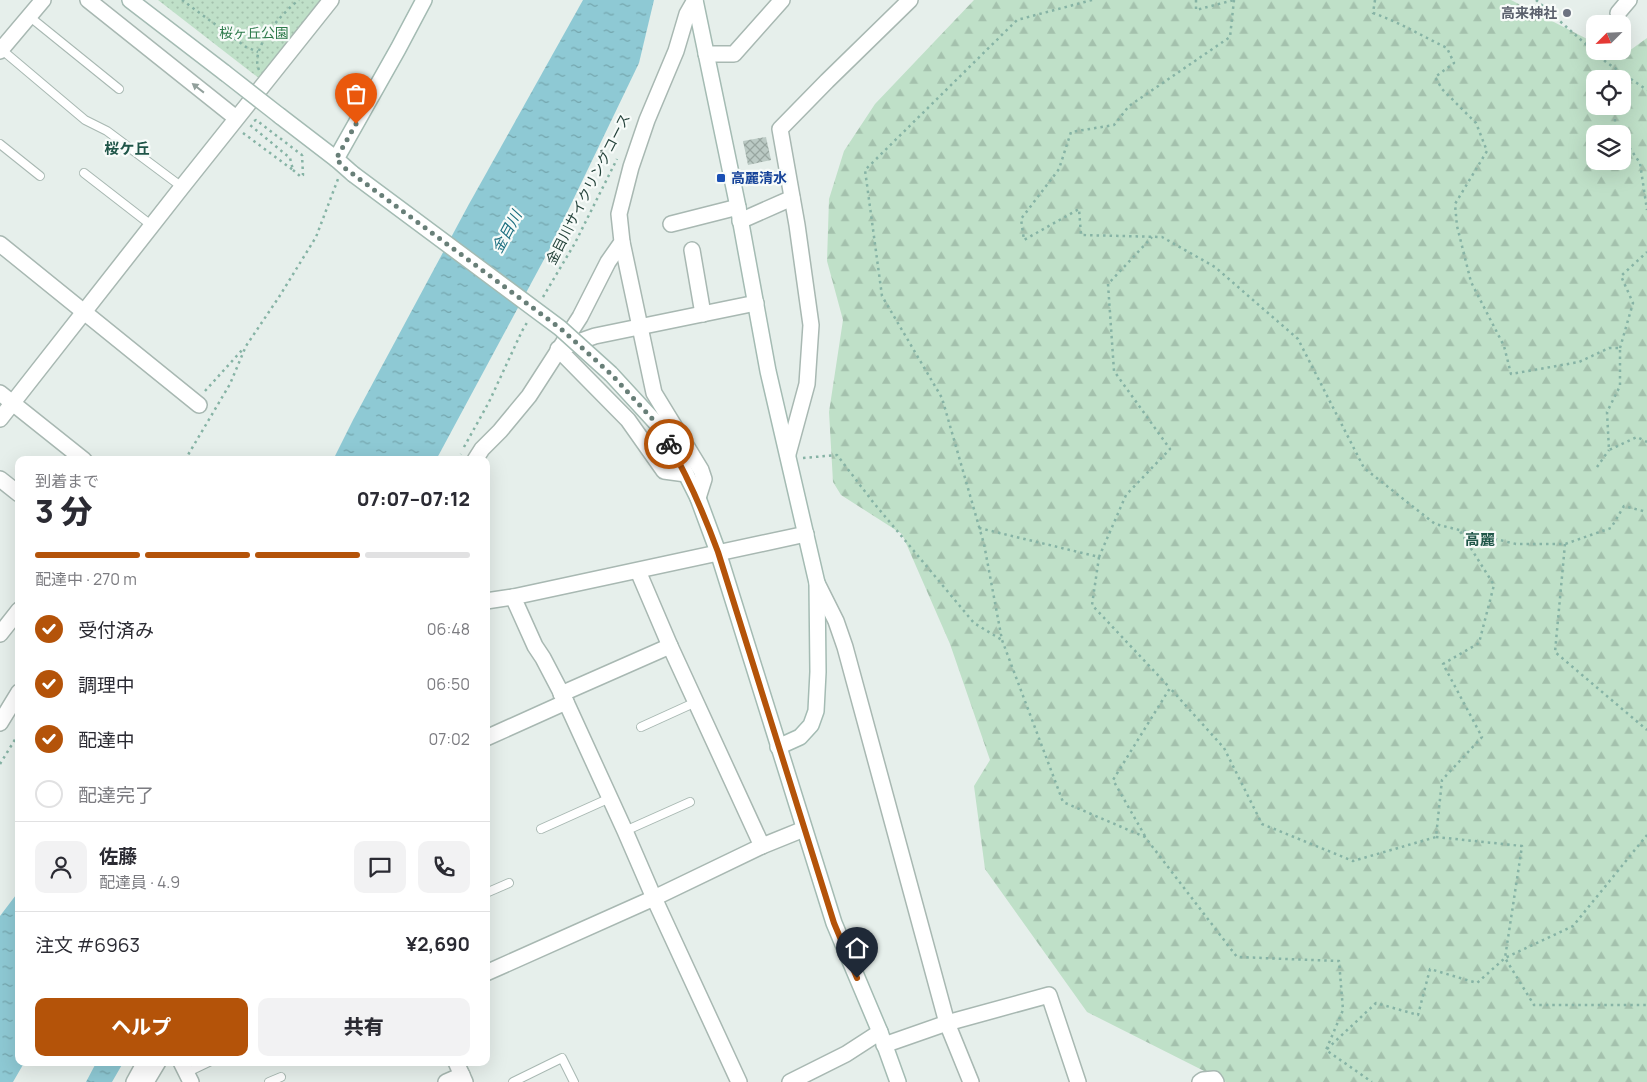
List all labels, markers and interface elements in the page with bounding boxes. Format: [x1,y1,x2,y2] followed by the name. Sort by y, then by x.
[1501,3,1557,22] place label: 高来神社
[1561,7,1573,19] marker: 高来神社
[1586,15,1631,60] north arrow
[1586,15,1631,170] map controls
[219,23,289,42] park label: 桜ヶ丘公園
[1586,70,1631,115] button: locate
[335,73,377,124] pin
[342,80,370,108] icon: bag
[192,82,205,93] one-way arrow
[541,110,634,267] street label: 金目川サイクリングコース
[1586,125,1631,170] button: layers
[104,138,150,159] district label: 桜ケ丘
[731,168,787,187] place label: 高麗清水
[715,172,727,184] marker: 高麗清水
[487,205,527,257] water label: 金目川
[644,419,694,469] courier
[655,430,683,458] icon: bike
[35,470,99,492] text: 到着まで
[357,486,470,512] text: 07:07–07:12
[35,489,92,533] text: 3 分
[1465,529,1495,550] district label: 高麗
[35,568,137,590] text: 配達中 · 270 m
[35,615,63,643] icon: check
[78,617,154,643] text: 受付済み
[427,618,470,640] text: 06:48
[35,670,63,698] icon: check
[78,672,135,698] text: 調理中
[427,673,470,695] text: 06:50
[35,725,63,753] icon: check
[78,727,135,753] text: 配達中
[429,728,470,750] text: 07:02
[78,782,154,808] text: 配達完了
[35,841,87,893] button: person
[354,841,406,893] button: chat
[418,841,470,893] button: phone
[99,843,137,869] text: 佐藤
[99,871,180,893] text: 配達員 · 4.9
[836,927,878,978] pin
[406,931,470,957] text: ¥2,690
[35,932,140,958] text: 注文 #6963
[843,934,871,962] icon: home
[35,998,248,1056] button: ヘルプ
[258,998,470,1056] button: 共有

